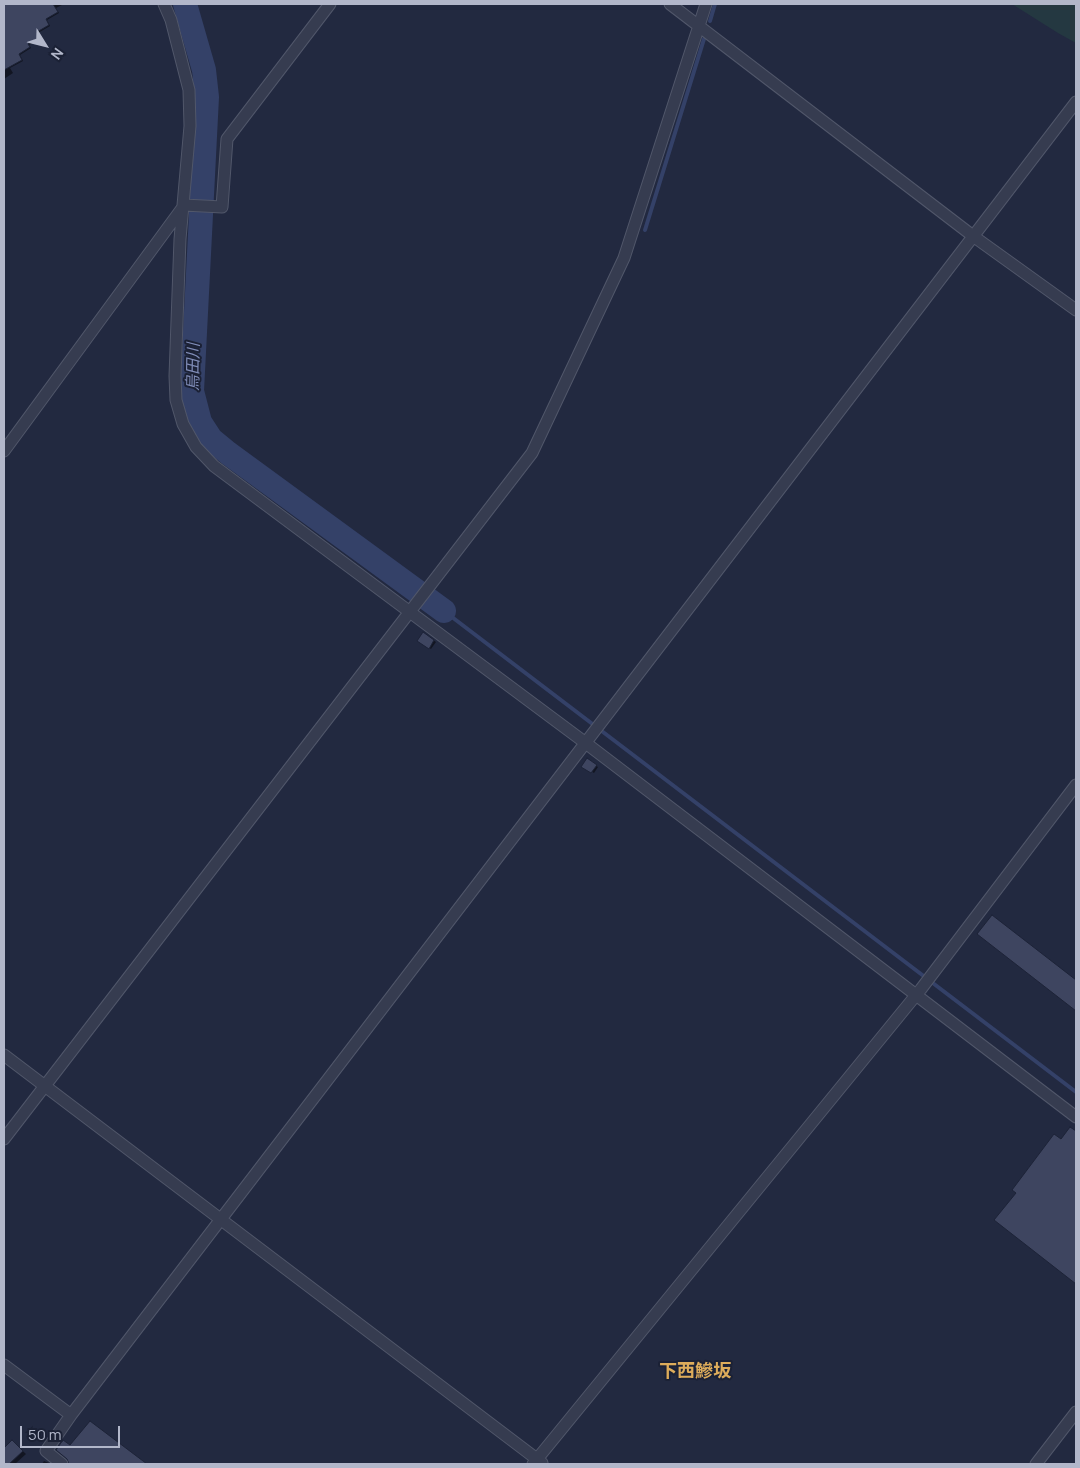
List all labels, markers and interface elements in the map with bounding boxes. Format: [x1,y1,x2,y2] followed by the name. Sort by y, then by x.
[20,20,70,70] north arrow
[47,44,68,64] text: N
[184,343,204,391] water label: 烏田川
[659,1361,731,1383] district label: 下西鰺坂
[22,1416,122,1448] scale bar
[28,1424,62,1445] text: 50 m

